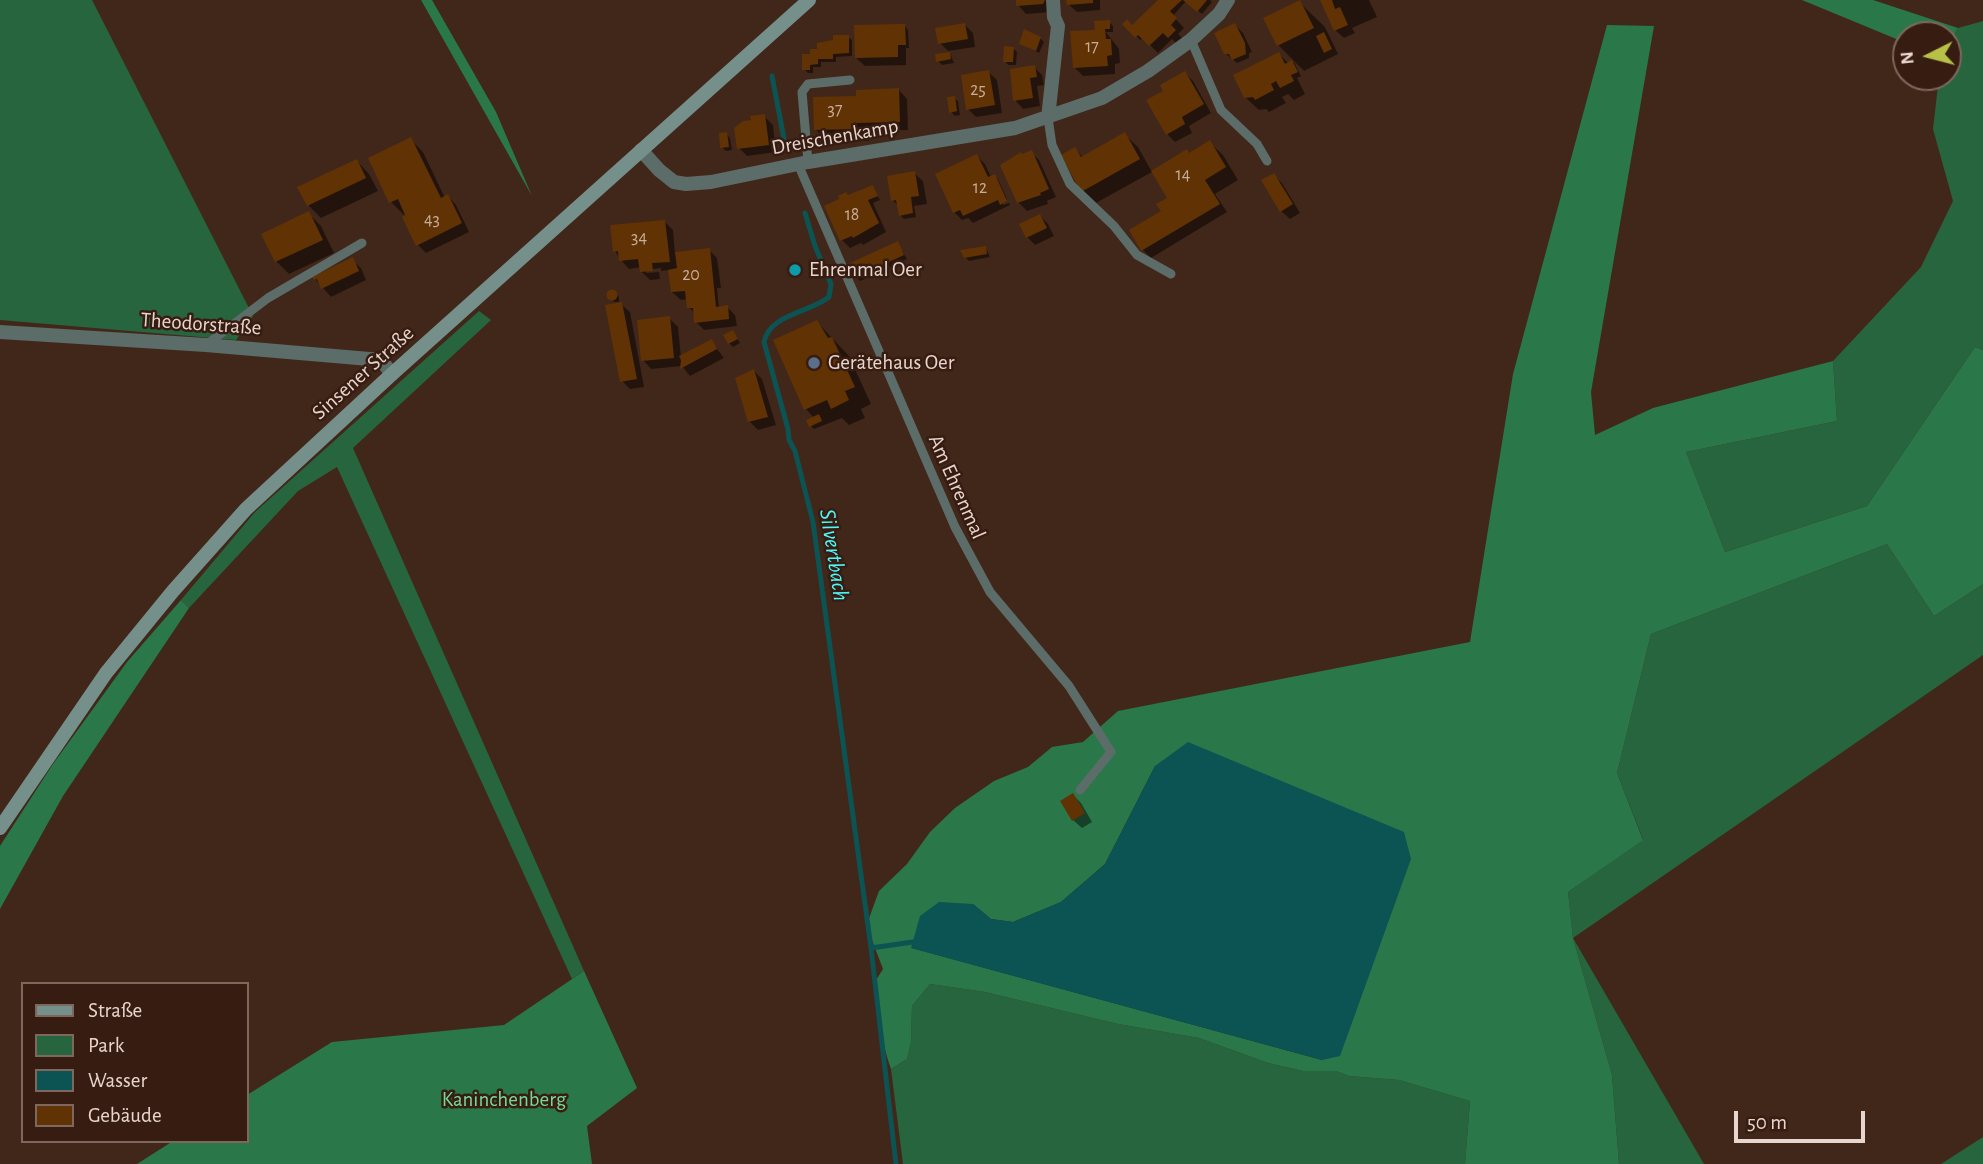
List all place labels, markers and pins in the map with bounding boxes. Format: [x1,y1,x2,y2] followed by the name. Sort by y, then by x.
[809,257,922,283] place label: Ehrenmal Oer
[787,262,803,278] marker: Ehrenmal Oer
[828,350,955,376] place label: Gerätehaus Oer
[806,355,822,371] marker: Gerätehaus Oer

